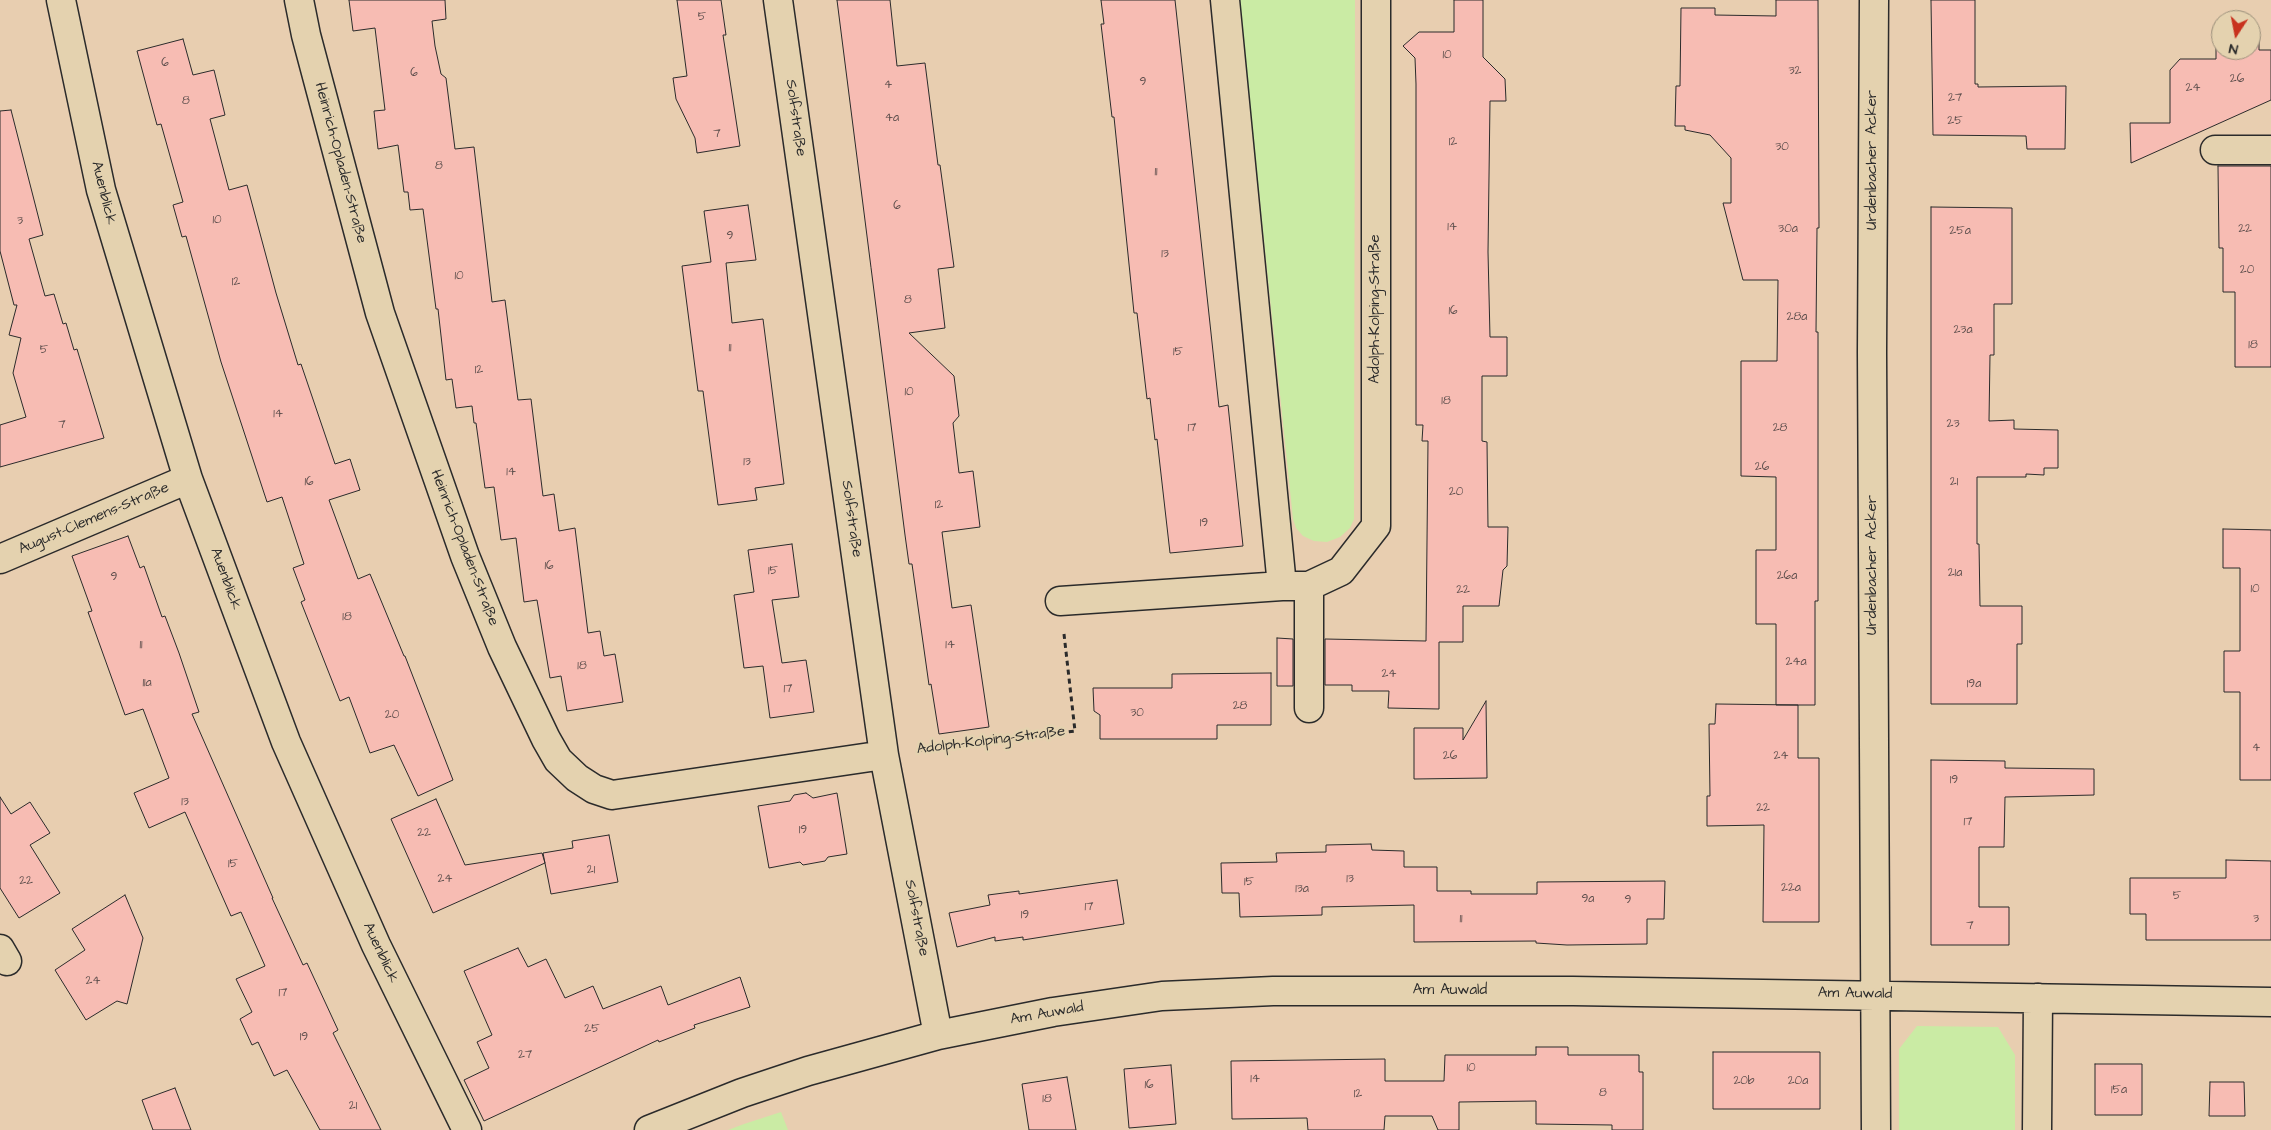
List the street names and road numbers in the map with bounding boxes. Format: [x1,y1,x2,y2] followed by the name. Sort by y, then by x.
[781,78,809,158] street label: Solfstraße
[310,81,370,245] street label: Heinrich-Opladen-Straße
[1864,90,1882,230] street label: Urdenbacher Acker
[86,159,120,227] street label: Auenblick
[1367,234,1385,384] street label: Adolph-Kolping-Straße
[426,467,502,629] street label: Heinrich-Opladen-Straße
[16,479,172,559] street label: August-Clemens-Straße
[837,479,865,559] street label: Solfstraße
[1864,495,1882,635] street label: Urdenbacher Acker
[205,546,245,612] street label: Auenblick
[916,723,1066,759] street label: Adolph-Kolping-Straße
[900,878,932,958] street label: Solfstraße
[358,920,402,986] street label: Auenblick
[1413,982,1487,1000] street label: Am Auwald
[1818,984,1892,1004] street label: Am Auwald
[1009,999,1085,1029] street label: Am Auwald

